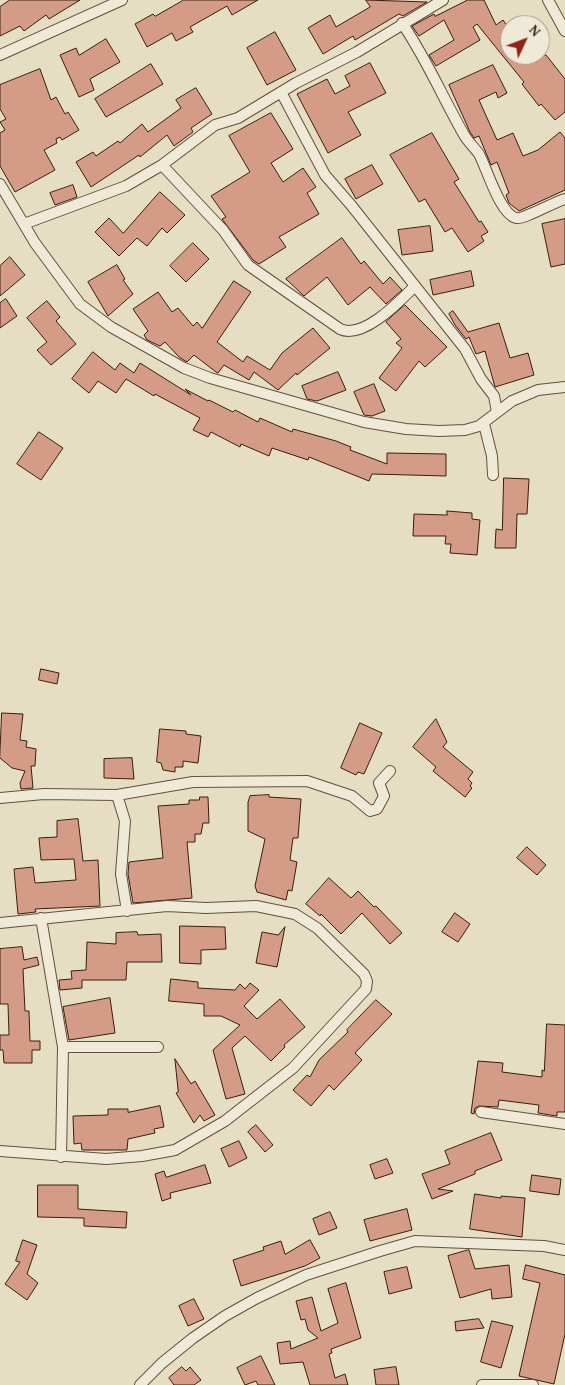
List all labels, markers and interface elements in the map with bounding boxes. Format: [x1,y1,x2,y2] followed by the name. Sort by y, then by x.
[500,15,550,65] north arrow
[525,20,546,41] text: N

